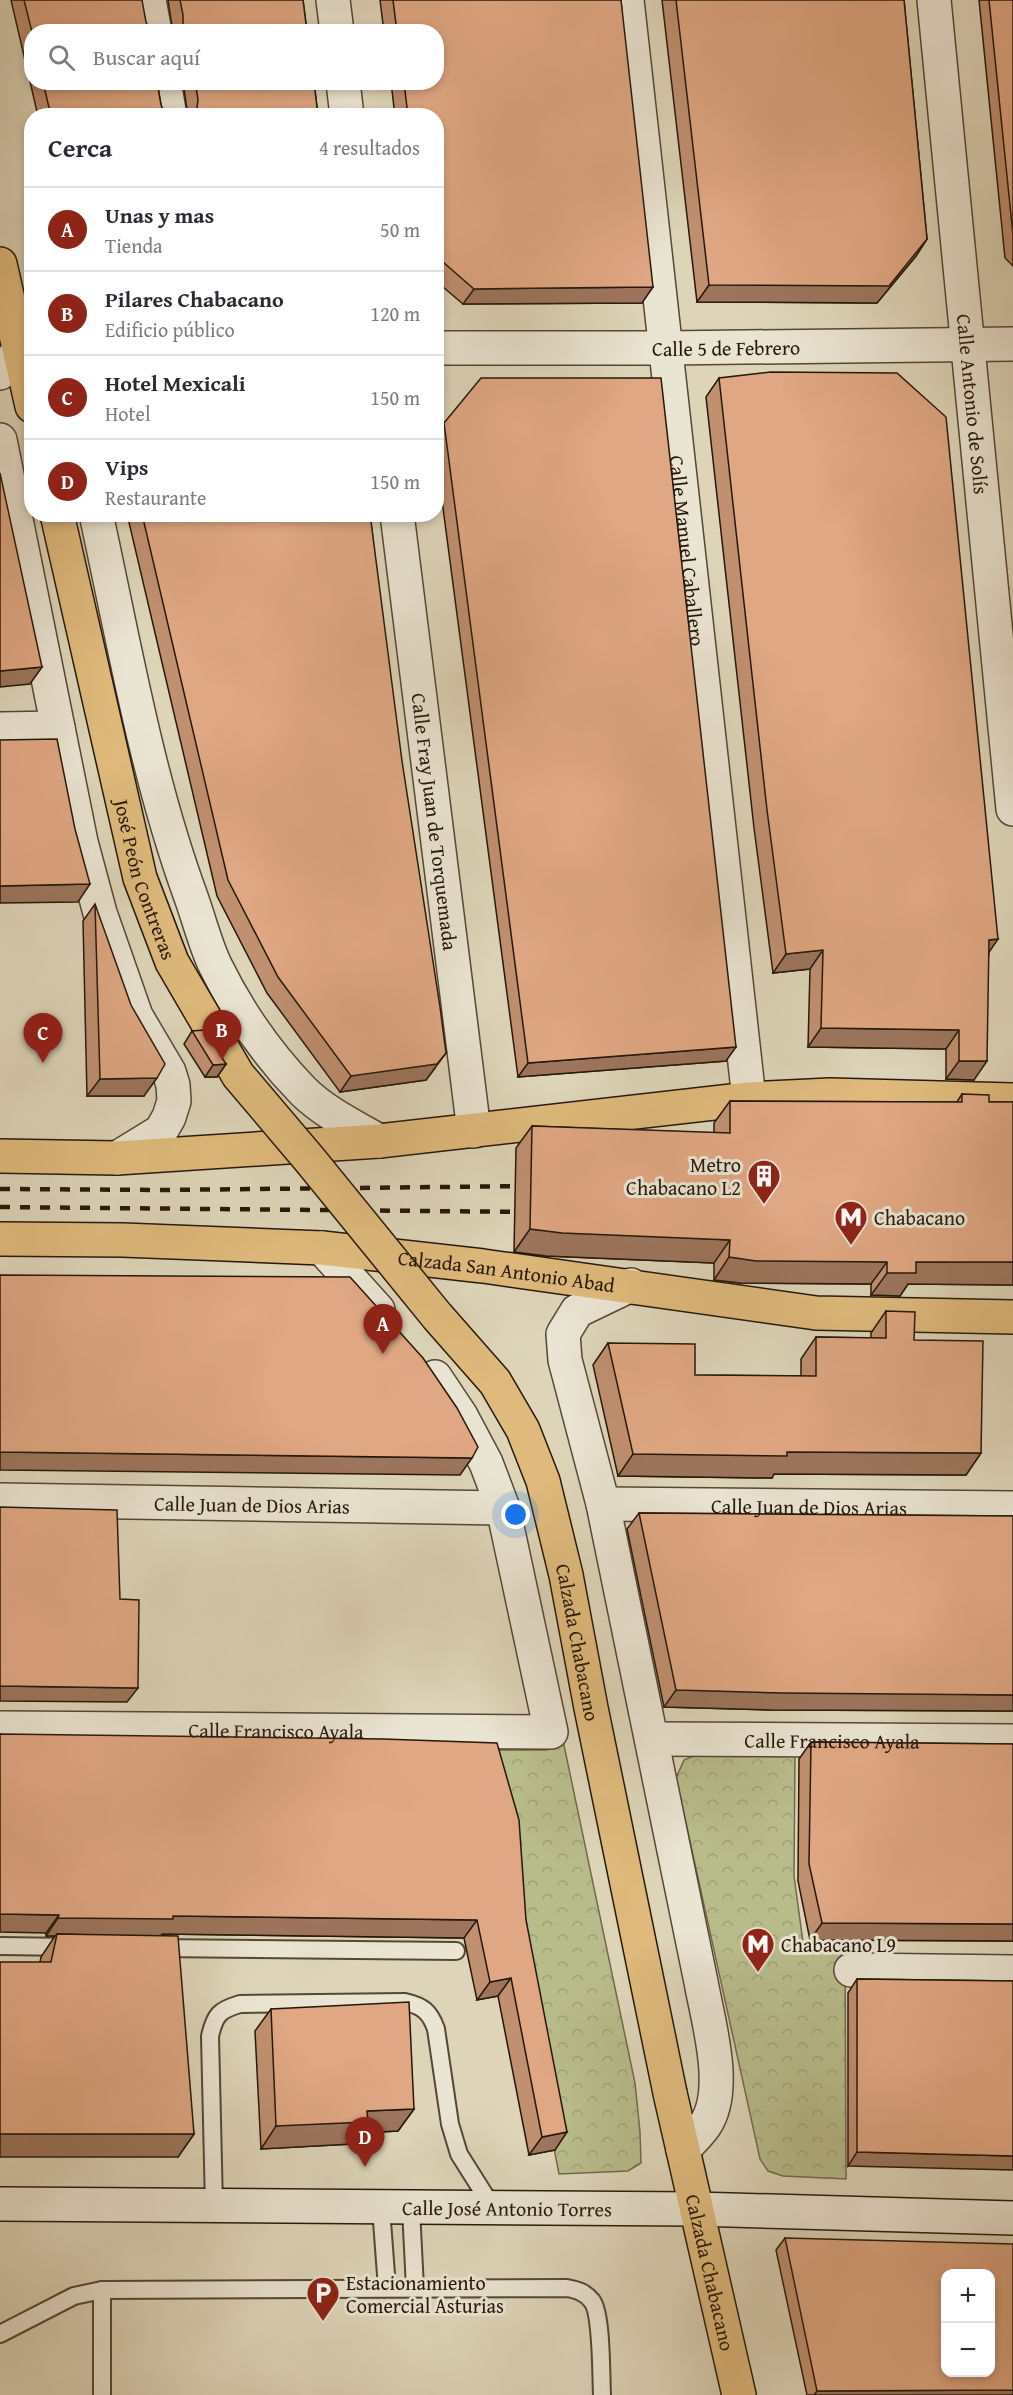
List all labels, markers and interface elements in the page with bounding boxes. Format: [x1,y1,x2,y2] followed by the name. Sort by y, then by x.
[24,24,444,90] search box
[45,41,78,74] icon: search
[93,41,200,73] text: Buscar aquí
[48,128,112,167] text: Cerca
[319,133,420,162] text: 4 resultados
[105,199,214,231] text: Unas y mas
[61,215,74,244] text: A
[380,215,420,244] text: 50 m
[105,231,163,260] text: Tienda
[105,283,284,315] text: Pilares Chabacano
[61,299,74,328] text: B
[370,299,420,328] text: 120 m
[950,313,997,496] street label: Calle Antonio de Solís
[105,315,235,344] text: Edificio público
[652,332,800,363] street label: Calle 5 de Febrero
[105,367,246,399] text: Hotel Mexicali
[62,383,73,412] text: C
[370,383,420,412] text: 150 m
[105,399,151,428] text: Hotel
[105,451,149,483] text: Vips
[663,454,713,647] street label: Calle Manuel Caballero
[61,467,74,496] text: D
[370,467,420,496] text: 150 m
[105,483,206,512] text: Restaurante
[405,691,466,952] street label: Calle Fray Juan de Torquemada
[107,793,184,963] street label: José Peón Contreras
[202,1010,242,1060] pin: B
[24,1014,63,1063] pin: C
[626,1150,741,1202] place label: Metro Chabacano L2
[746,1158,782,1205] building icon: Metro Chabacano L2
[833,1199,869,1246] metro station icon: Chabacano
[874,1203,965,1232] place label: Chabacano
[397,1242,617,1299] street label: Calzada San Antonio Abad
[364,1304,403,1354] pin: A
[154,1488,350,1520] street label: Calle Juan de Dios Arias
[711,1491,907,1521] street label: Calle Juan de Dios Arias
[501,1500,530,1529] your location
[549,1560,608,1724] street label: Calzada Chabacano
[188,1715,364,1745] street label: Calle Francisco Ayala
[744,1725,920,1755] street label: Calle Francisco Ayala
[740,1926,776,1973] metro station icon: Chabacano L9
[781,1930,896,1959] place label: Chabacano L9
[346,2118,385,2167] pin: D
[679,2191,743,2354] street label: Calzada Chabacano
[402,2192,612,2223] street label: Calle José Antonio Torres
[346,2268,504,2320] place label: Estacionamiento Comercial Asturias
[941,2269,995,2377] map controls
[941,2269,995,2323] button: +
[305,2275,341,2322] parking icon: Estacionamiento Comercial Asturias
[941,2323,995,2377] button: −

